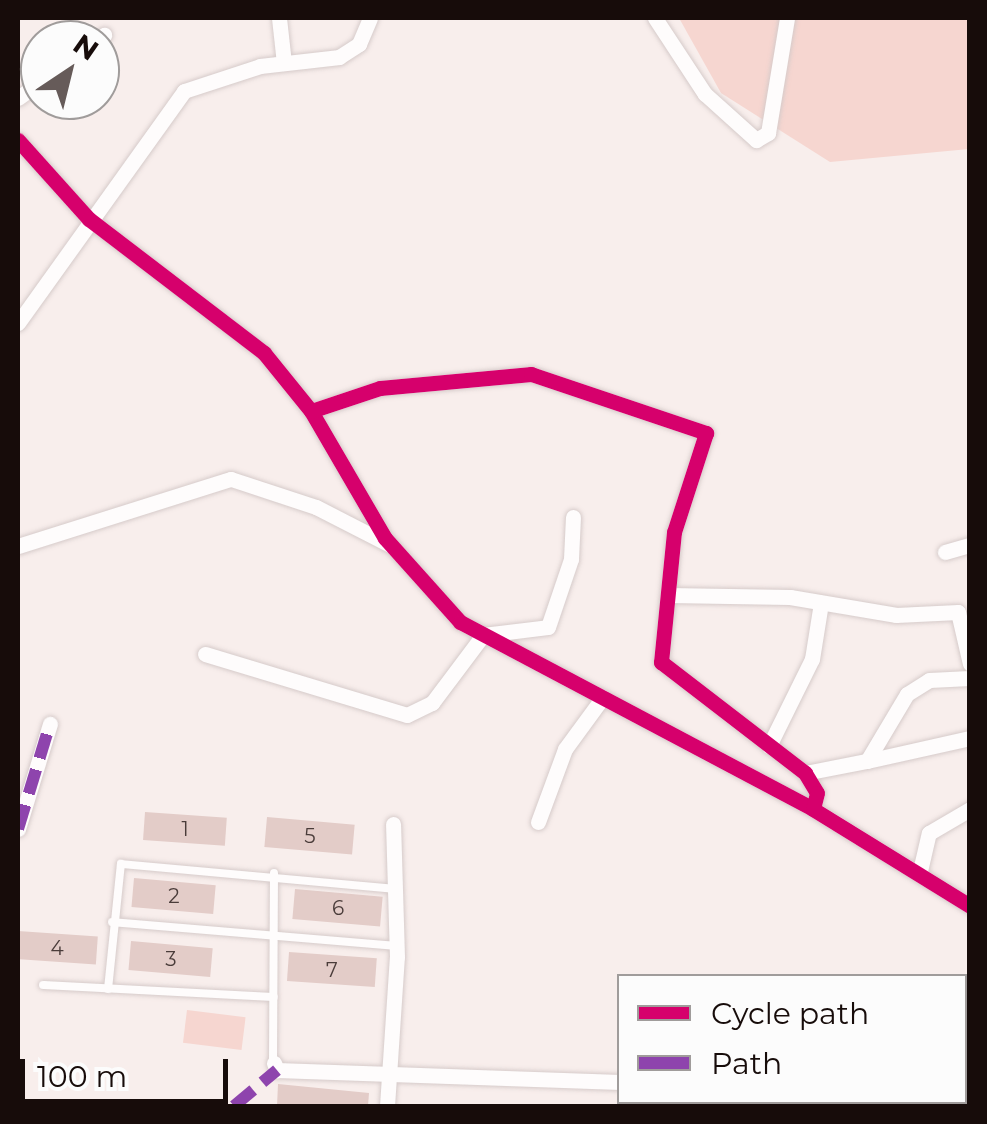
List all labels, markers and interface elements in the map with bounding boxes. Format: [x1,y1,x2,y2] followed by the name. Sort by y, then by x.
[20,20,120,120] north arrow
[67,27,105,67] text: N
[181,817,189,841] house number: 1
[304,824,316,848] house number: 5
[168,884,180,908] house number: 2
[332,896,344,920] house number: 6
[50,936,64,960] house number: 4
[165,947,177,971] house number: 3
[326,958,338,982] house number: 7
[617,974,967,1104] legend
[711,995,869,1032] text: Cycle path
[25,1039,232,1101] scale bar
[711,1045,782,1082] text: Path
[37,1058,127,1095] text: 100 m

